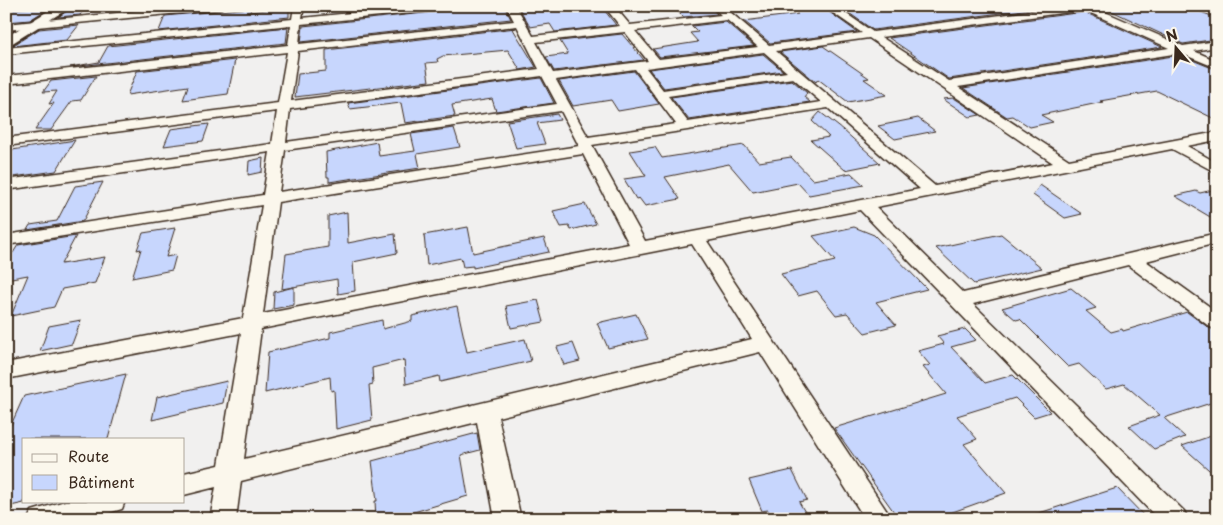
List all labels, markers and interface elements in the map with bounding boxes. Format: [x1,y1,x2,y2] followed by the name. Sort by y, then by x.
[1150,22,1200,72] north arrow
[1163,24,1180,47] text: N
[22,438,185,502] legend
[68,444,109,467] text: Route
[68,470,135,493] text: Bâtiment

